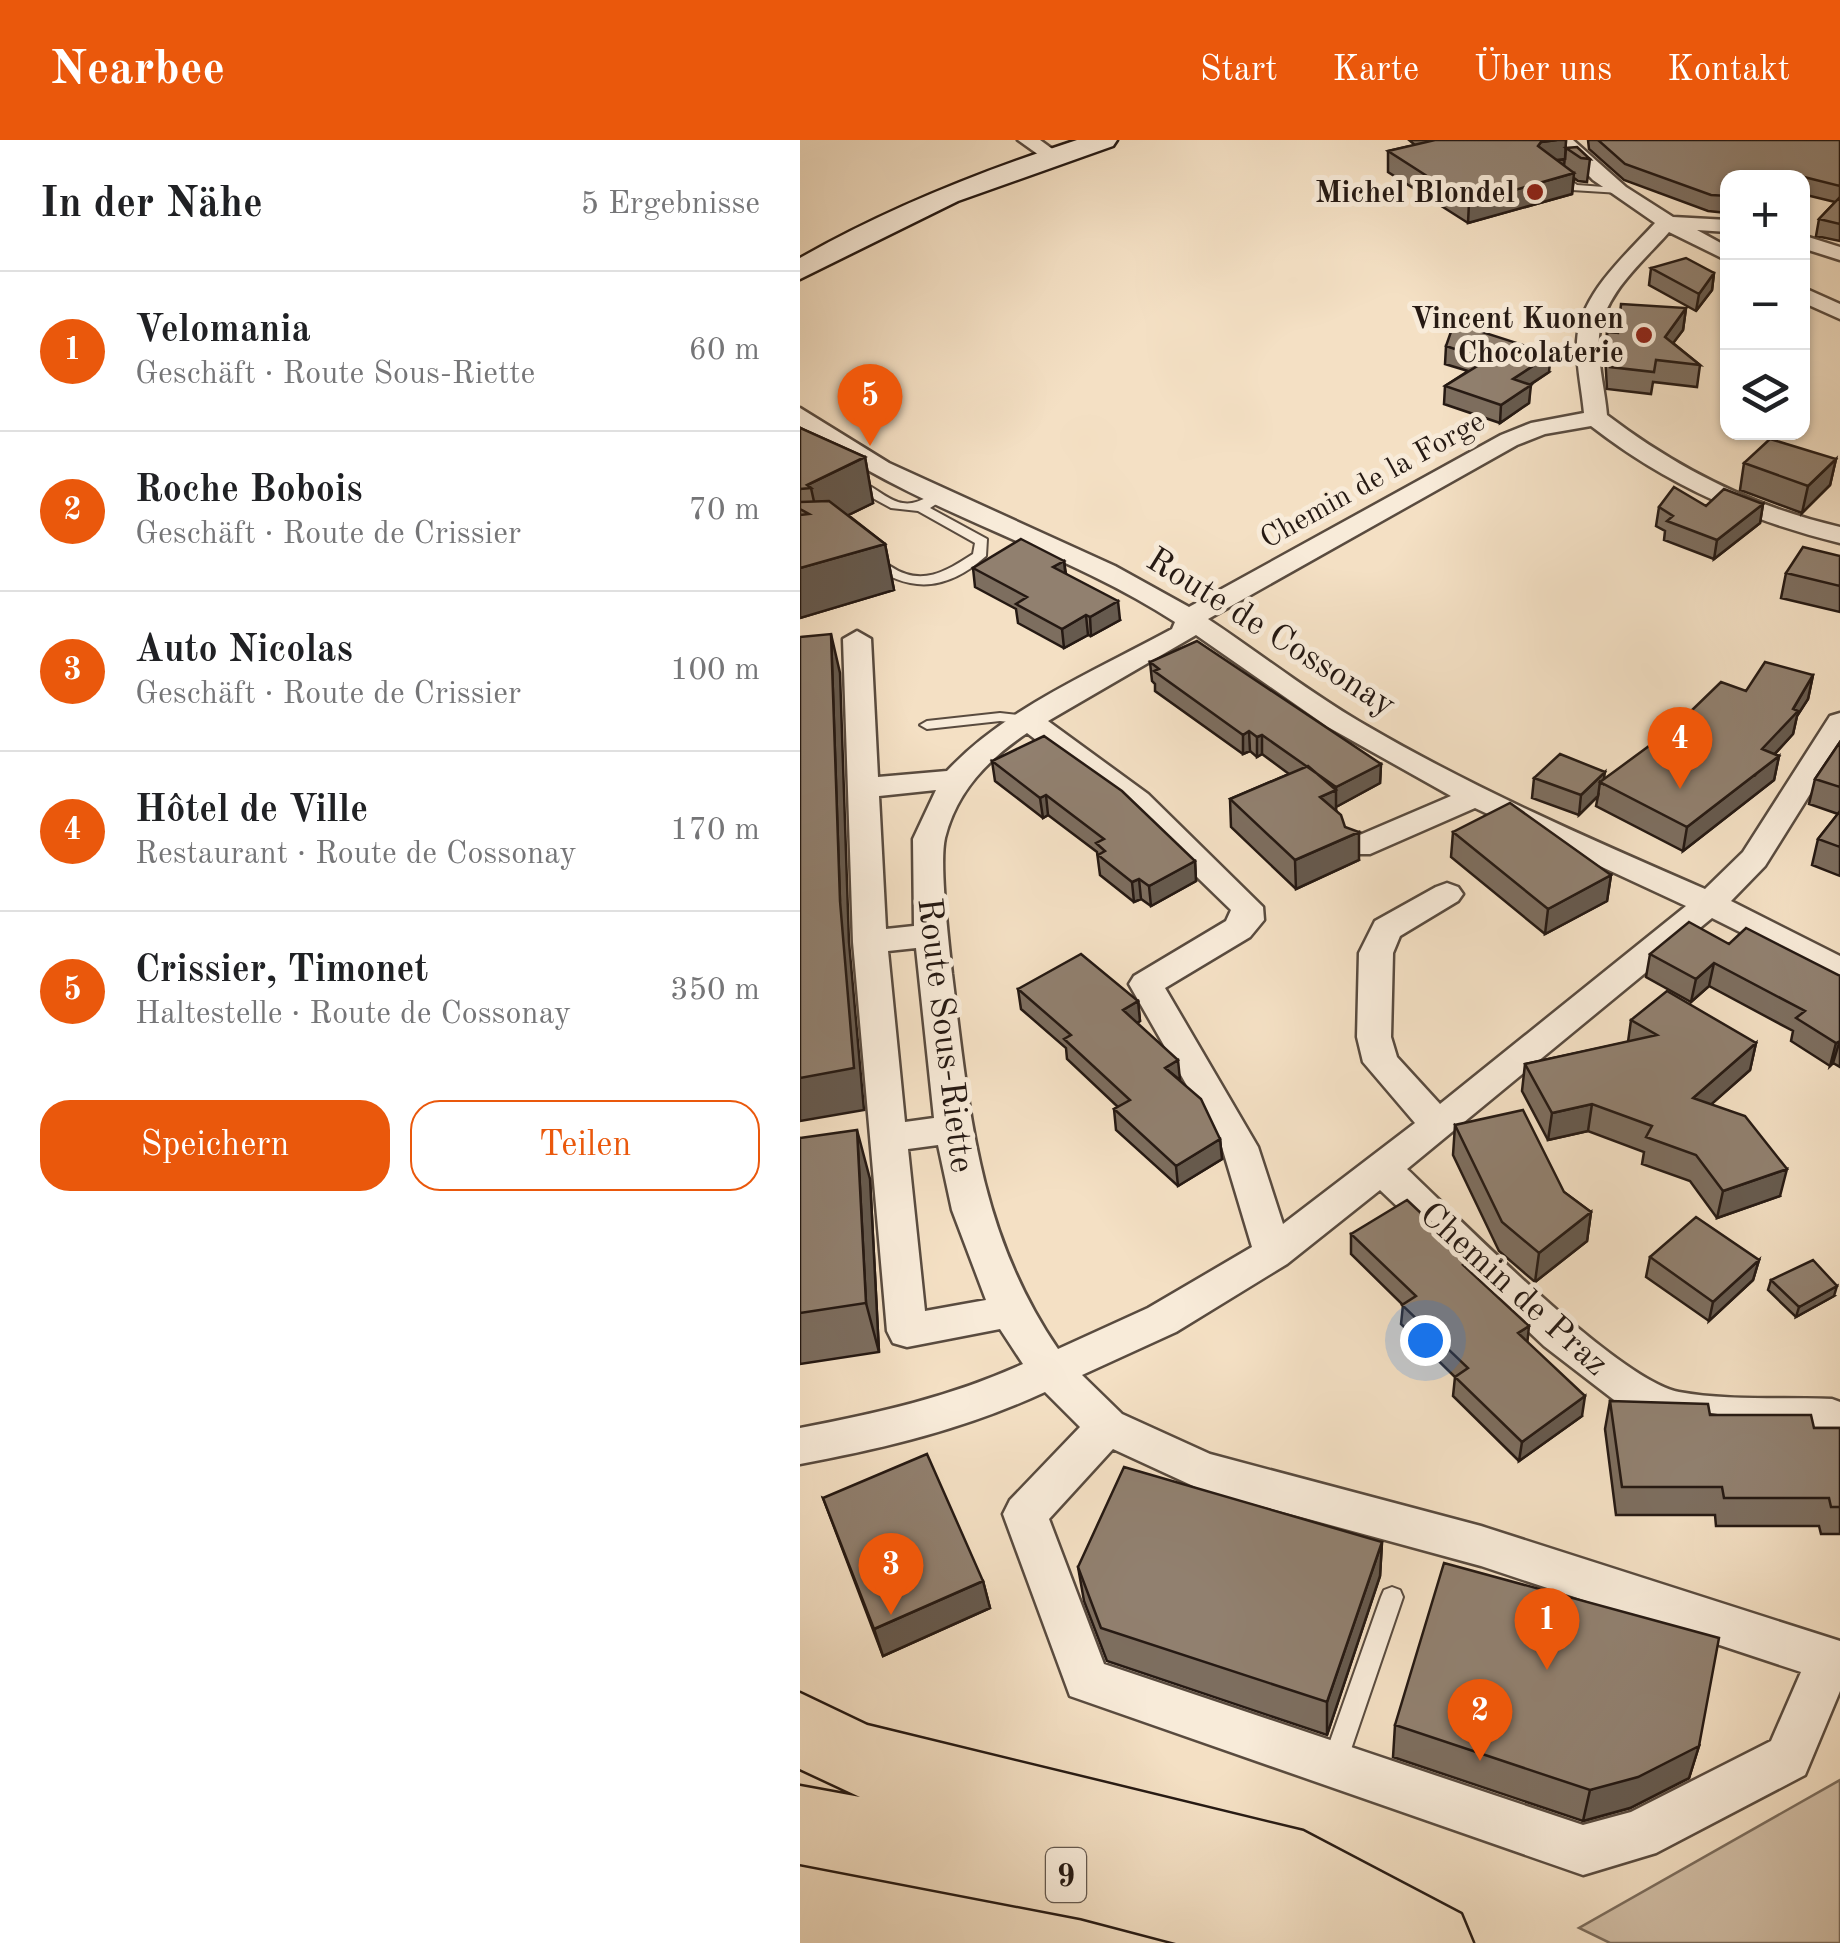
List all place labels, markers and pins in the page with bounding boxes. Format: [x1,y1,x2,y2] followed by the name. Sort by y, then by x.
[1315,179,1515,209] place label: Michel Blondel
[1524,181,1546,203] marker: Michel Blondel
[1411,305,1624,369] place label: Vincent Kuonen Chocolaterie
[1633,324,1655,346] marker: Vincent Kuonen Chocolaterie
[838,364,902,446] pin: 5
[1648,706,1712,789] pin: 4
[858,1532,924,1615] pin: 3
[1514,1588,1580,1670] pin: 1
[1448,1678,1512,1761] pin: 2

